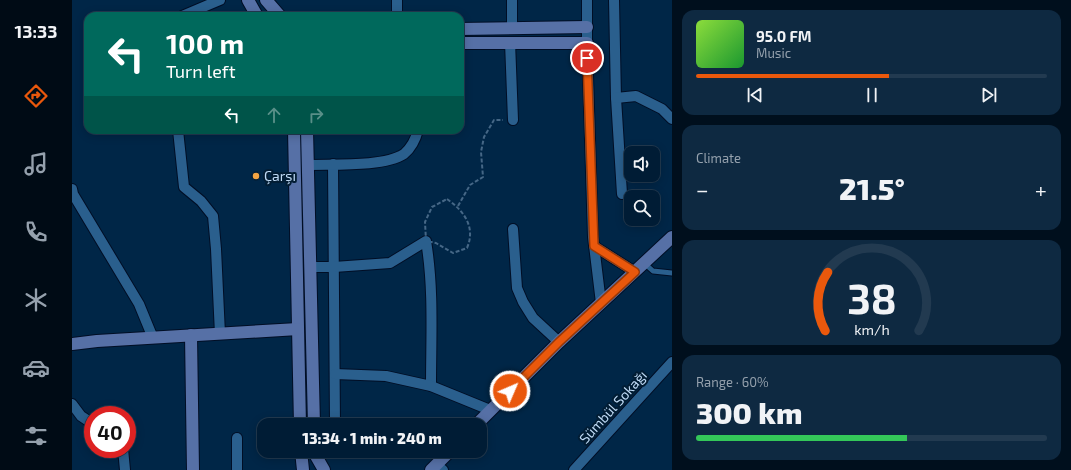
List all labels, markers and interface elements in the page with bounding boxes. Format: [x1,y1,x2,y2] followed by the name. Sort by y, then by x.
[14,20,58,42] text: 13:33
[166,26,244,60] text: 100 m
[756,27,812,45] text: 95.0 FM
[100,28,152,80] icon: left
[570,41,604,75] pin
[756,45,791,61] text: Music
[576,47,598,69] icon: arrive
[166,60,236,82] text: Turn left
[22,82,50,110] icon: directions
[744,84,766,106] icon: previous
[861,84,883,106] icon: pause
[978,84,1000,106] icon: next
[221,104,243,126] icon: left
[263,104,285,126] icon: ahead
[305,104,327,126] icon: right
[624,146,660,226] map controls
[624,146,660,182] button: sound
[22,150,50,178] icon: music
[696,150,741,166] text: Climate
[264,167,296,185] place label: Çarşı
[839,170,905,206] text: 21.5°
[251,171,261,181] marker: Çarşı
[696,176,709,202] text: −
[1035,176,1047,202] text: +
[624,190,660,226] button: search
[22,218,50,246] icon: phone
[847,271,896,321] text: 38
[22,286,50,314] icon: climate
[854,320,889,337] text: km/h
[22,354,50,382] icon: car
[575,366,650,447] street label: Sümbül Sokağı
[489,370,531,412] position arrow
[696,374,769,390] text: Range · 60%
[696,394,802,430] text: 300 km
[84,406,136,458] speed limit sign: 40
[22,422,50,450] icon: filters
[302,429,442,447] text: 13:34 · 1 min · 240 m

